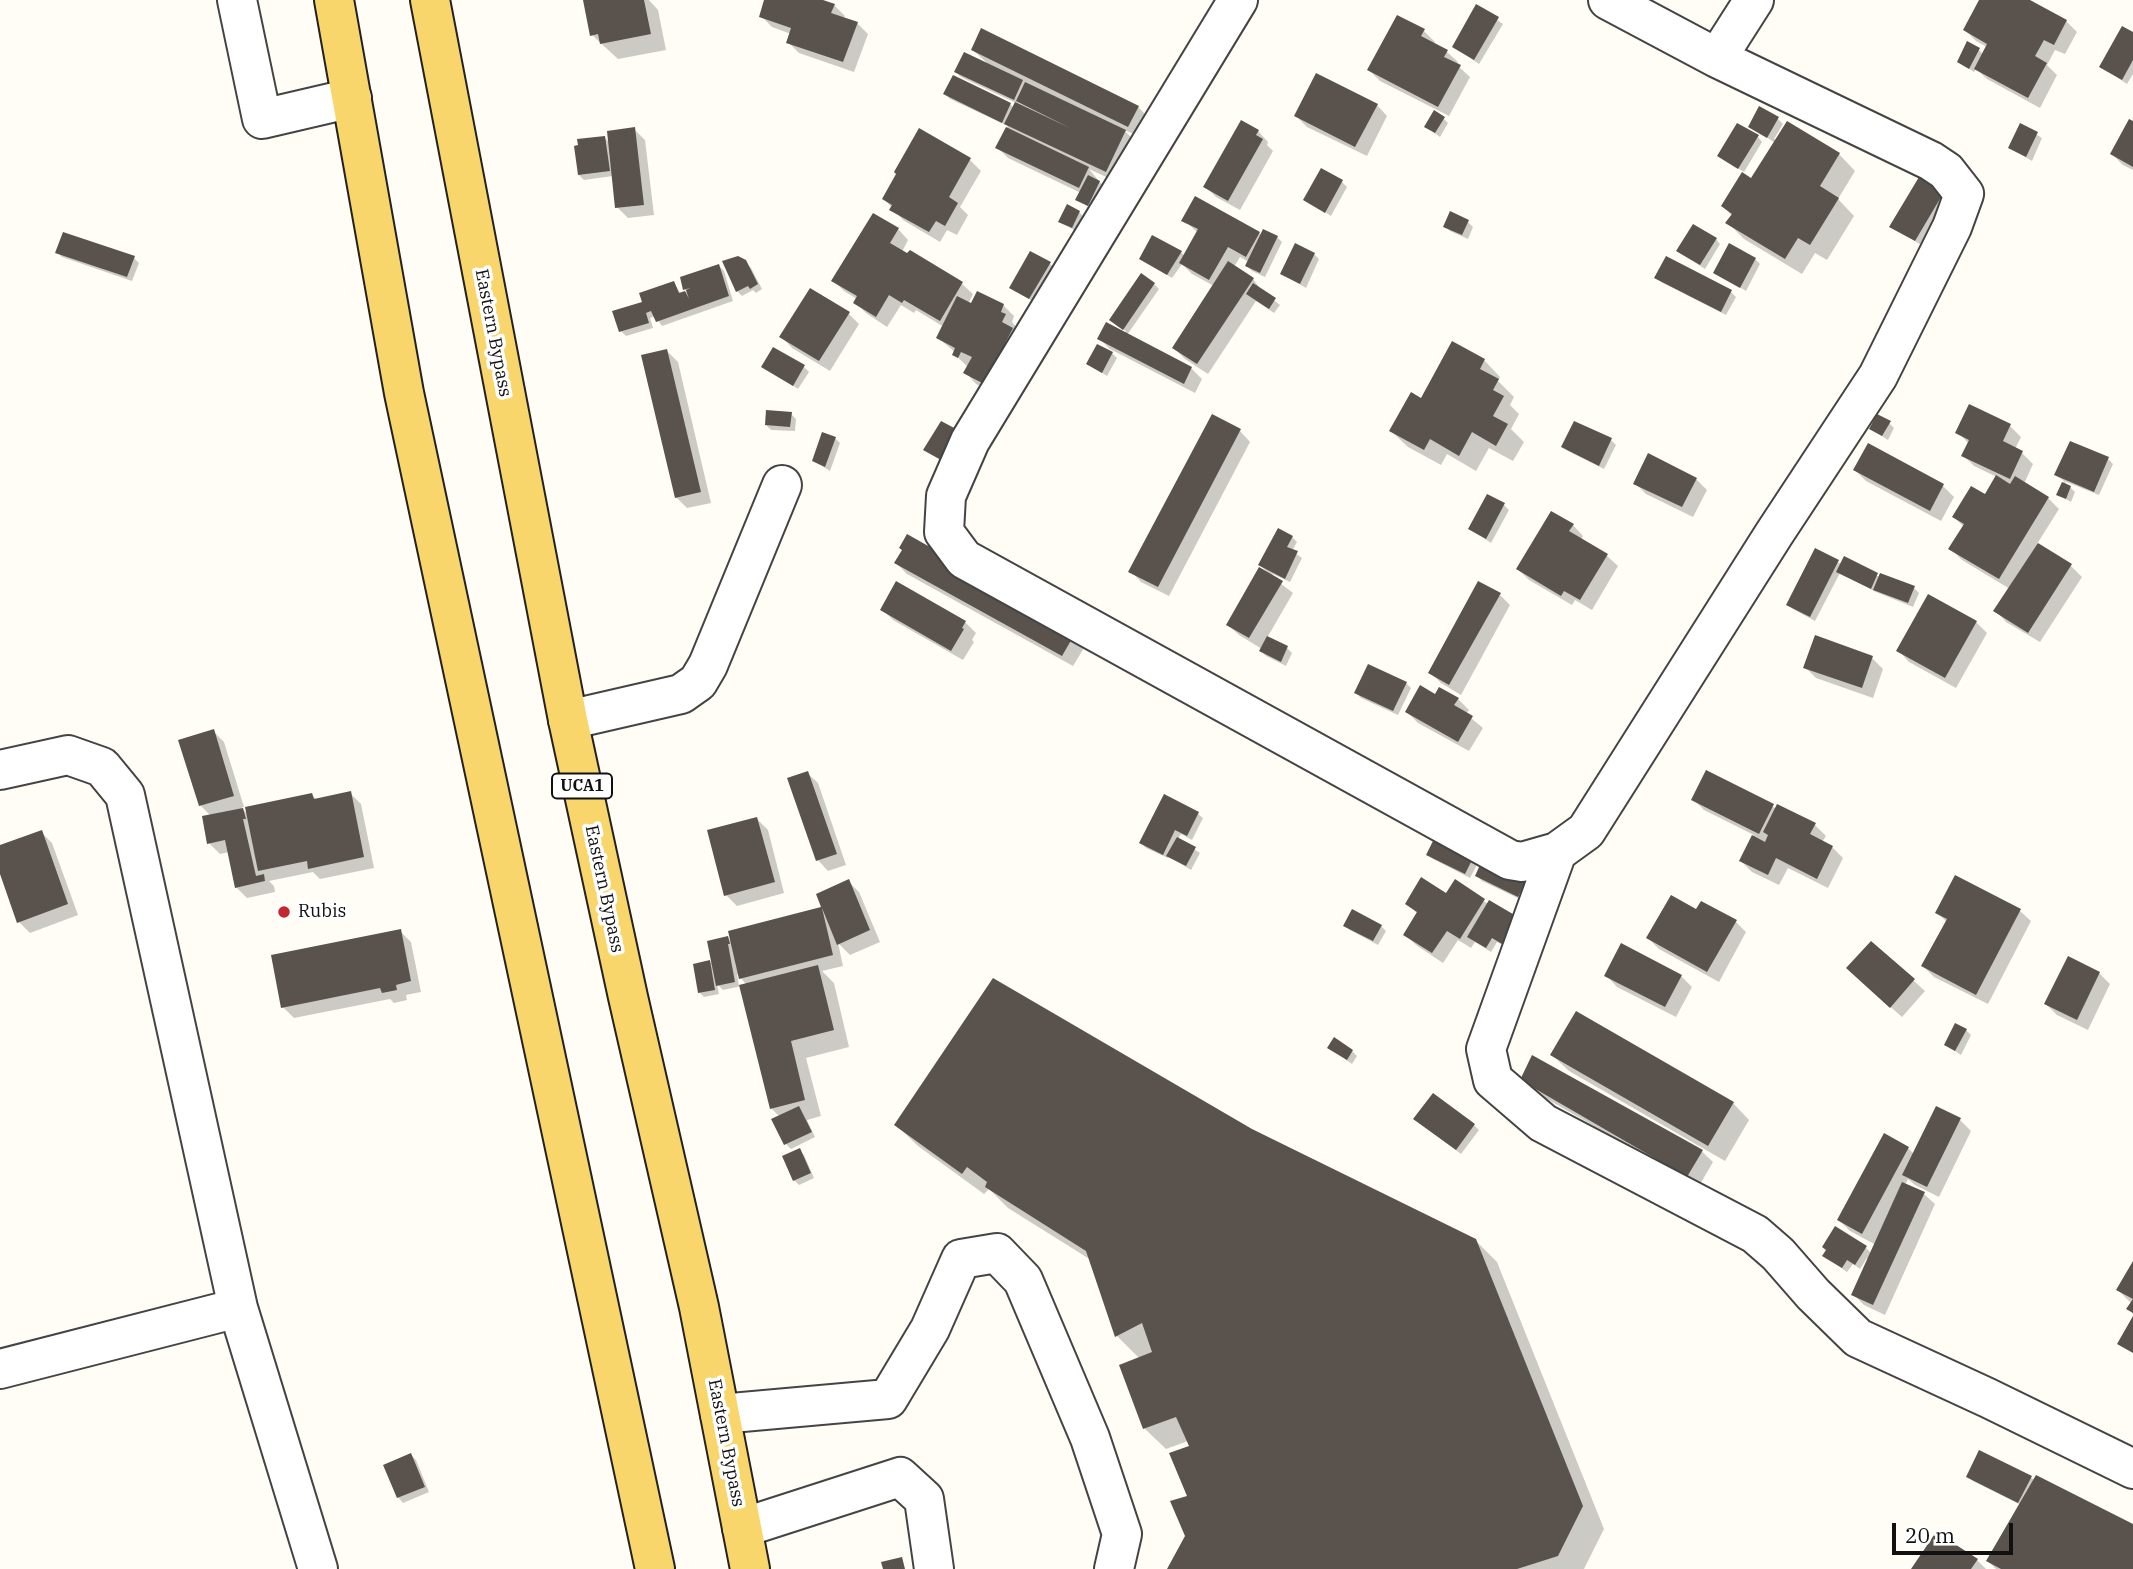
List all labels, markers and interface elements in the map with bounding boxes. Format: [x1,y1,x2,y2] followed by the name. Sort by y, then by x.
[470,267,516,399] street label: Eastern Bypass
[552,774,612,799] road number: UCA1
[580,823,628,955] street label: Eastern Bypass
[298,901,346,923] place label: Rubis
[276,904,292,920] marker: Rubis
[703,1377,749,1509] street label: Eastern Bypass
[1895,1510,2016,1554] scale bar
[1905,1521,1955,1549] text: 20 m

